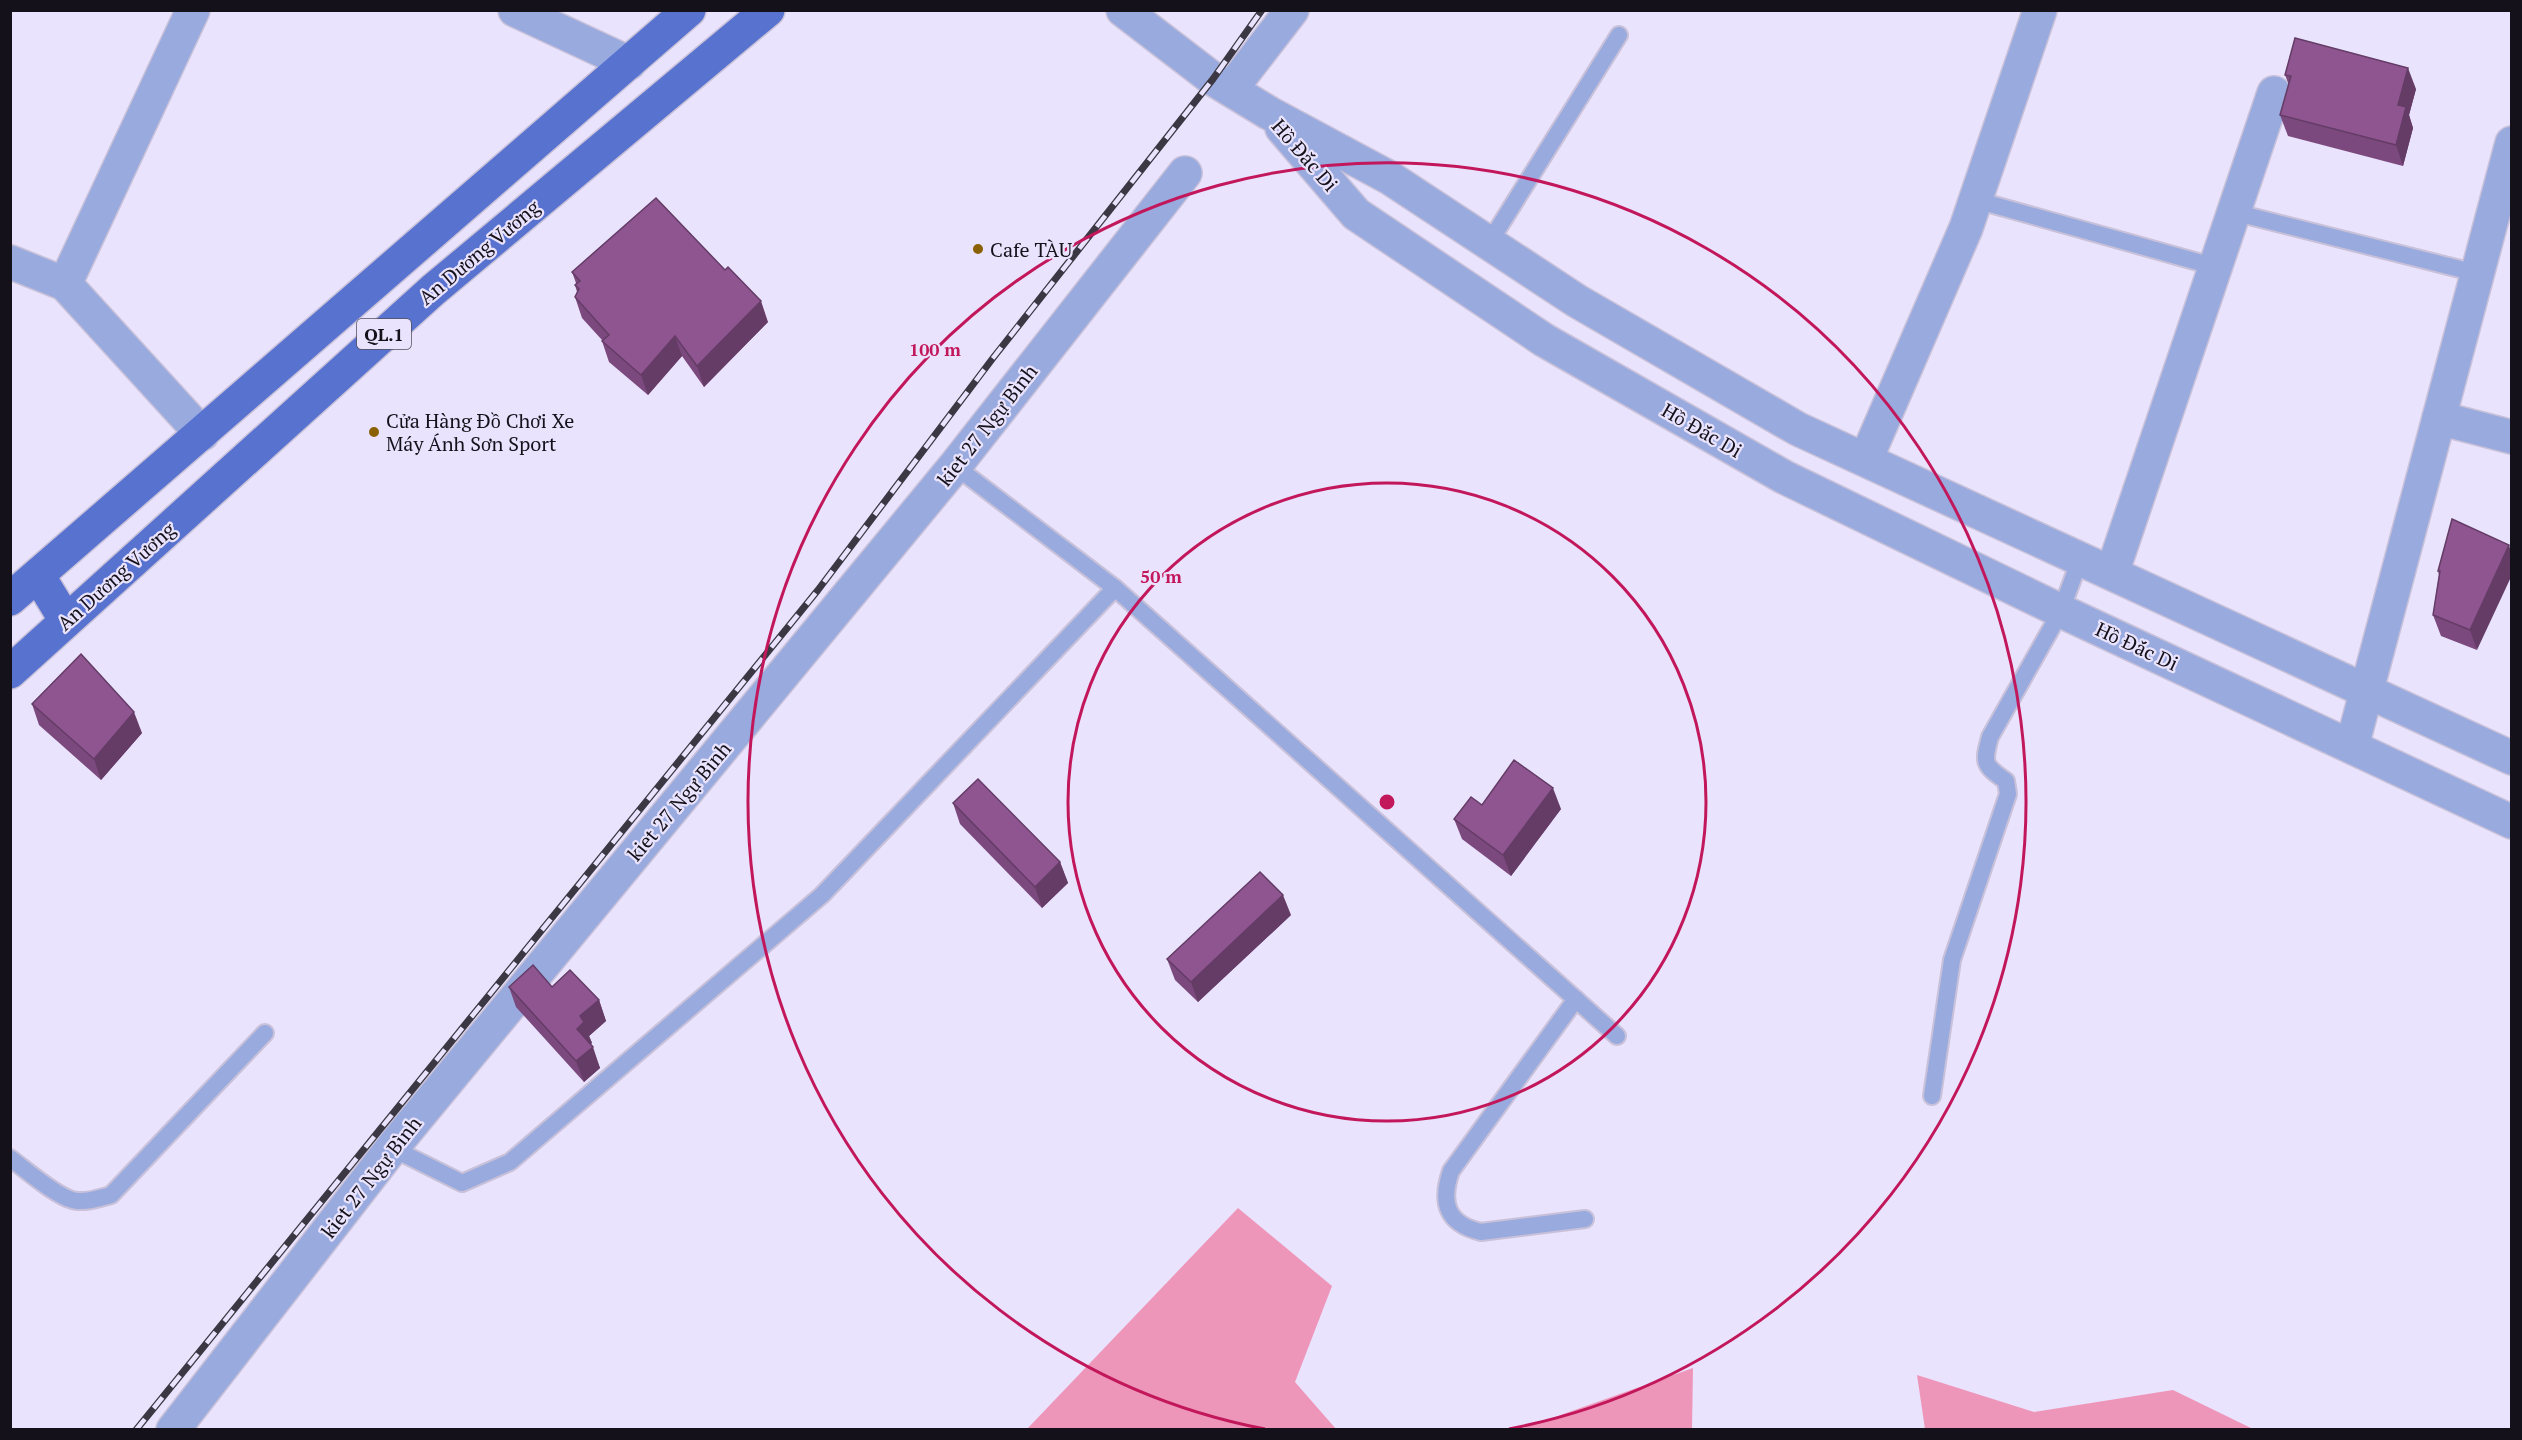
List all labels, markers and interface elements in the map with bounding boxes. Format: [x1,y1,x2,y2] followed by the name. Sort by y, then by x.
[1266,113,1344,197] street label: Hồ Đắc Di
[413,193,546,311] street label: An Dương Vương
[990,236,1073,263] place label: Cafe TÀU
[971,242,985,256] marker: Cafe TÀU
[357,319,411,349] road number: QL.1
[909,337,961,361] text: 100 m
[931,358,1043,491] street label: kiet 27 Ngự Bình
[1657,396,1747,464] street label: Hồ Đắc Di
[386,407,574,457] place label: Cửa Hàng Đồ Chơi Xe Máy Ánh Sơn Sport
[367,425,381,439] marker: Cửa Hàng Đồ Chơi Xe Máy Ánh Sơn Sport
[51,515,181,636] street label: An Dương Vương
[1140,564,1182,588] text: 50 m
[2091,615,2183,677] street label: Hồ Đắc Di
[621,736,737,866] street label: kiet 27 Ngự Bình
[1377,792,1397,812] centre of rings
[315,1110,427,1243] street label: kiet 27 Ngự Bình

